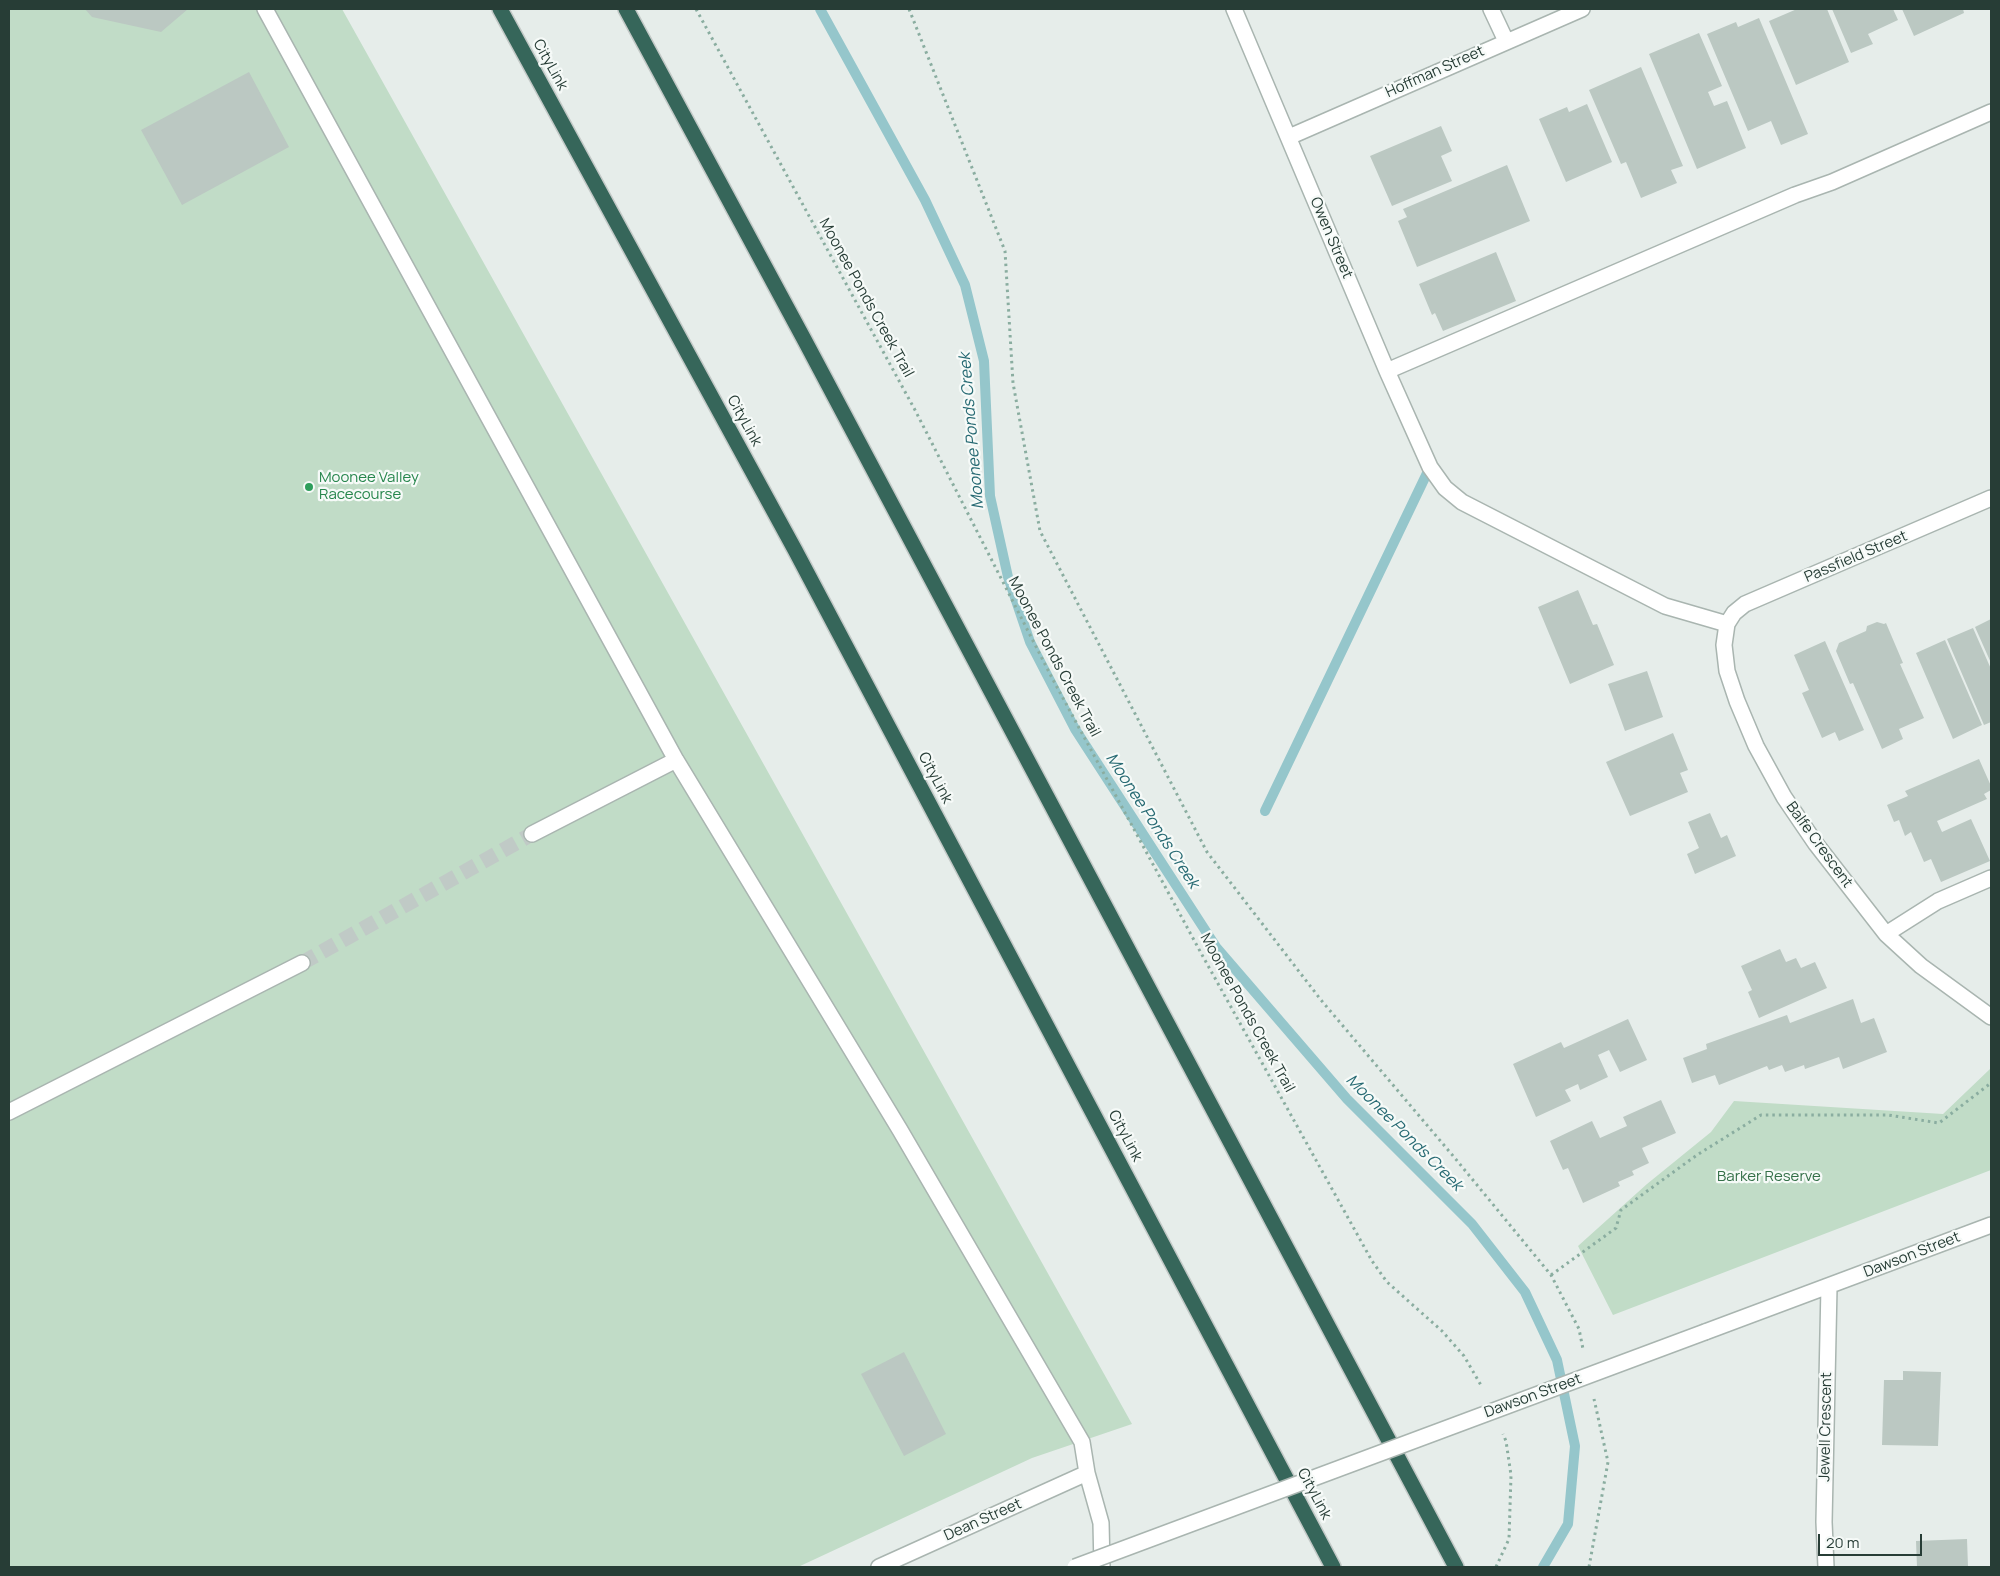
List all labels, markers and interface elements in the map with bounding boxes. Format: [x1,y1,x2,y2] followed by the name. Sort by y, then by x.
[529,36,571,94] street label: CityLink
[1383,42,1487,102] street label: Hoffman Street
[1306,195,1356,281] street label: Owen Street
[815,215,917,381] street label: Moonee Ponds Creek Trail
[956,352,988,510] water label: Moonee Ponds Creek
[723,392,765,450] street label: CityLink
[319,469,419,504] place label: Moonee Valley Racecourse
[303,481,315,493] marker: Moonee Valley Racecourse
[1802,527,1910,587] street label: Passfield Street
[1004,574,1104,740] street label: Moonee Ponds Creek Trail
[914,749,956,807] street label: CityLink
[1101,750,1203,892] water label: Moonee Ponds Creek
[1782,798,1856,892] street label: Balfe Crescent
[1196,930,1298,1096] street label: Moonee Ponds Creek Trail
[1342,1071,1466,1195] water label: Moonee Ponds Creek
[1104,1107,1146,1165] street label: CityLink
[1717,1168,1821,1186] park label: Barker Reserve
[1861,1228,1963,1282] street label: Dawson Street
[1482,1370,1584,1422] street label: Dawson Street
[1816,1372,1836,1482] street label: Jewell Crescent
[1293,1465,1335,1523] street label: CityLink
[941,1495,1025,1545] street label: Dean Street
[1820,1524,1924,1556] scale bar
[1826,1532,1859,1553] text: 20 m

